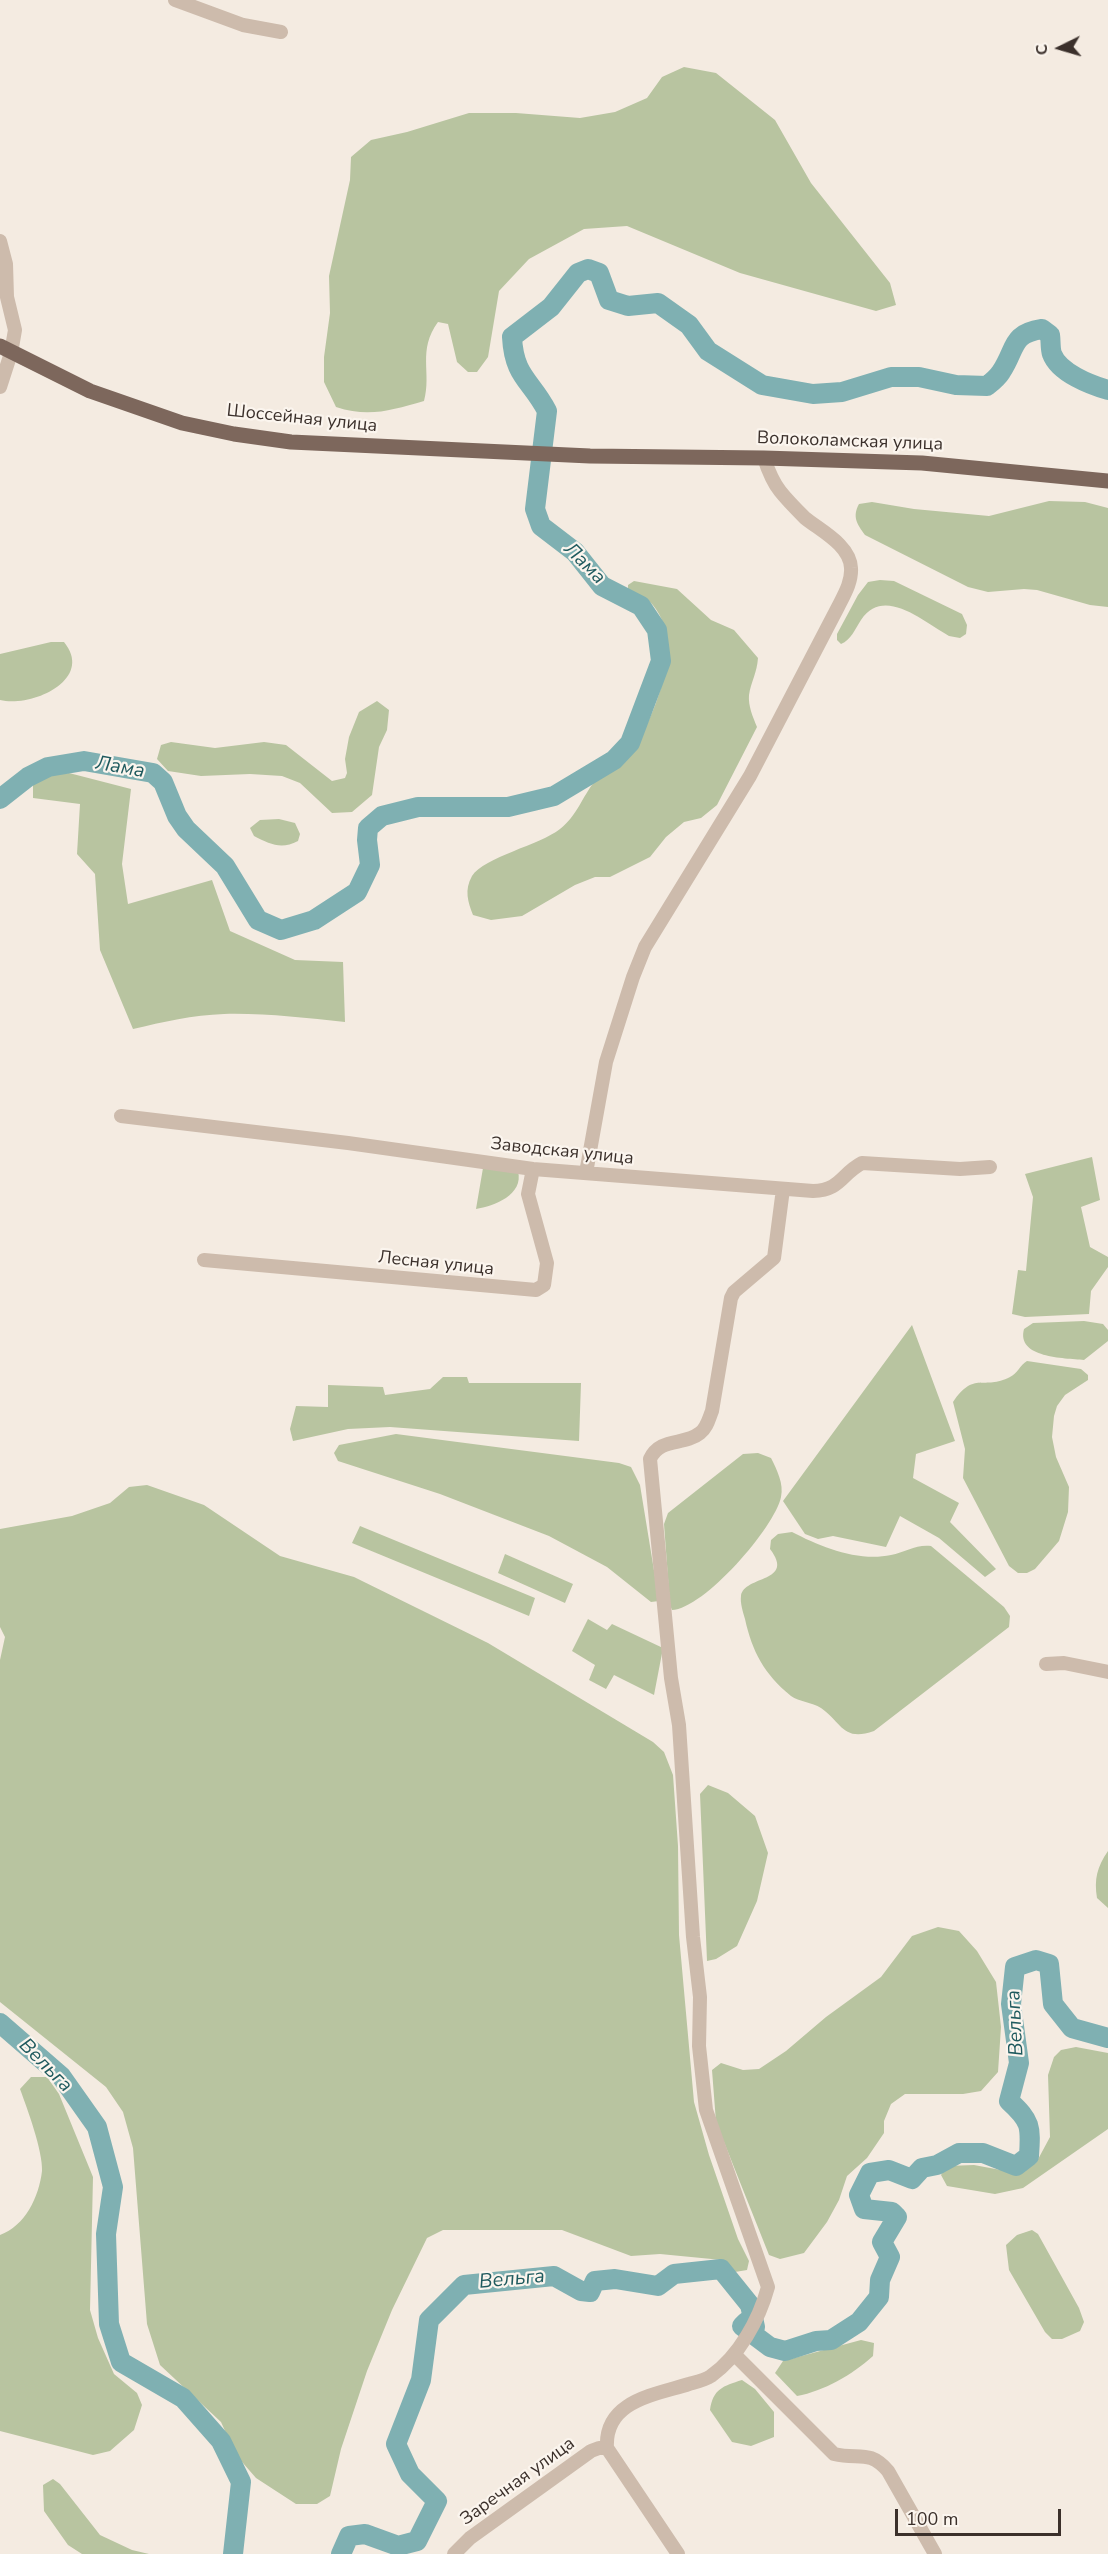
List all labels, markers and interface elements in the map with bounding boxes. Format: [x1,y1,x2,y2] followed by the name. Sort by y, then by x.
[1030,18,1090,78] north arrow
[1031,43,1054,56] text: С
[226,400,378,438] street label: Шоссейная улица
[757,428,943,456] street label: Волоколамская улица
[558,538,610,590] water label: Лама
[94,752,146,784] water label: Лама
[489,1134,635,1170] street label: Заводская улица
[377,1247,495,1281] street label: Лесная улица
[1002,1989,1030,2057] water label: Вельга
[13,2034,77,2098] water label: Вельга
[478,2265,546,2295] water label: Вельга
[456,2433,580,2531] street label: Заречная улица
[898,2497,1064,2535] scale bar
[906,2507,958,2531] text: 100 m

